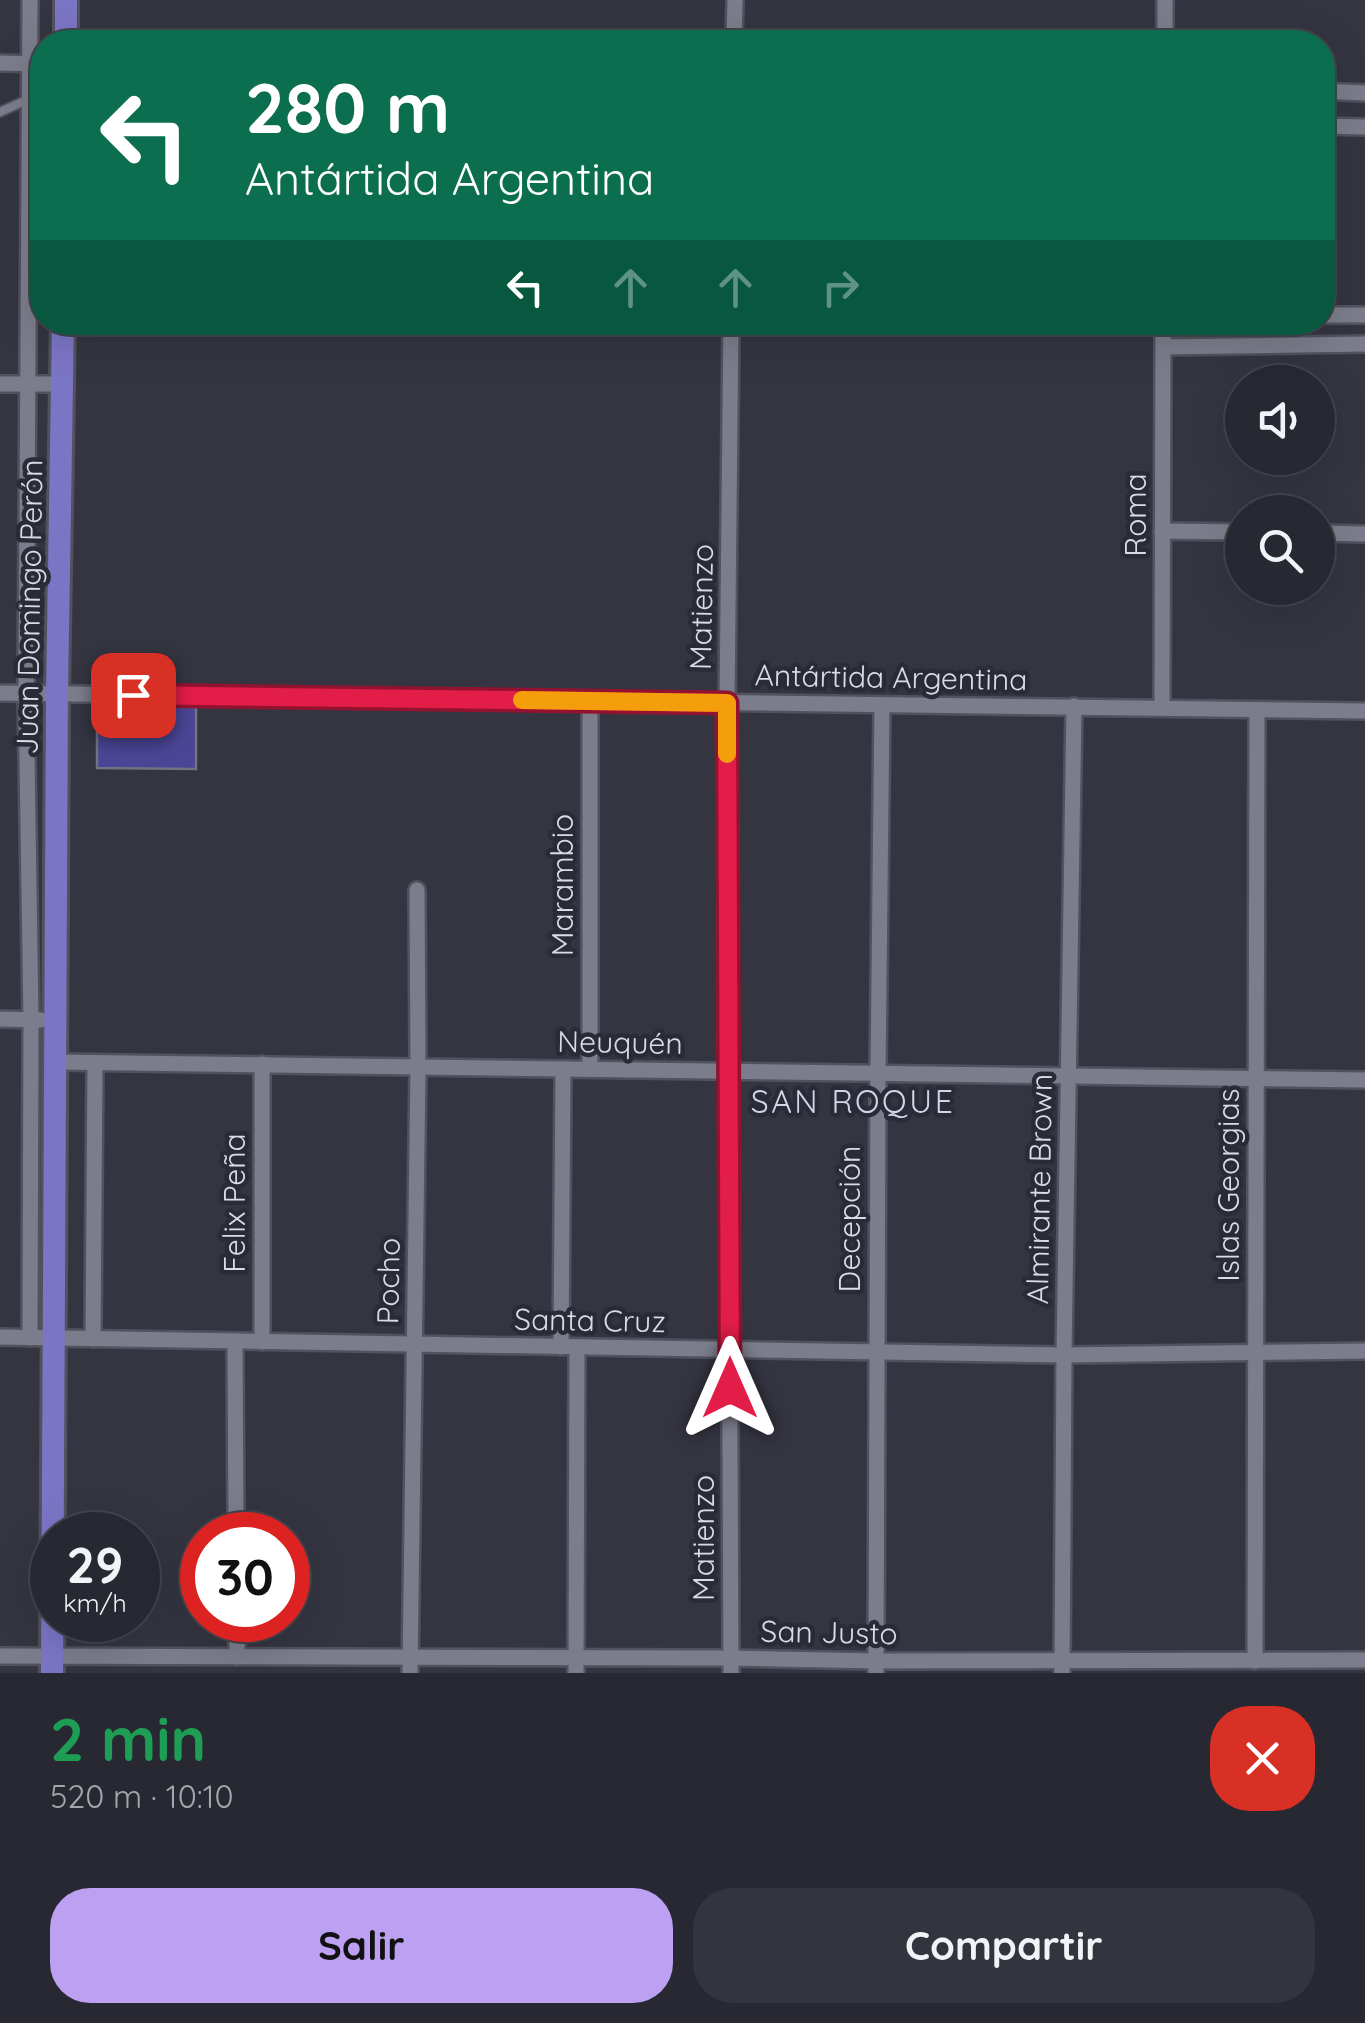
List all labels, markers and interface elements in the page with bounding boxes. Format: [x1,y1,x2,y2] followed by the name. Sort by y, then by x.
[245,63,450,151] text: 280 m
[80,70,210,200] icon: left
[245,150,654,206] text: Antártida Argentina
[498,260,553,315] icon: left
[603,260,658,315] icon: ahead
[708,260,763,315] icon: ahead
[813,260,868,315] icon: right
[1225,365,1335,605] map controls
[1225,365,1335,475] button: sound
[7,459,51,755] street label: Juan Domingo Perón
[1116,473,1154,557] street label: Roma
[1225,495,1335,605] button: search
[681,544,721,670] street label: Matienzo
[91,653,176,738] pin
[754,656,1028,698] street label: Antártida Argentina
[106,668,161,723] icon: arrive
[543,814,581,956] street label: Marambio
[557,1022,683,1062] street label: Neuquén
[1018,1073,1060,1305] street label: Almirante Brown
[751,1081,955,1121] district label: SAN ROQUE
[1209,1088,1247,1282] street label: Islas Georgias
[215,1133,253,1273] street label: Felix Peña
[830,1146,868,1292] street label: Decepción
[368,1237,408,1325] street label: Pocho
[514,1300,666,1340] street label: Santa Cruz
[678,1336,782,1440] position arrow
[684,1475,722,1601] street label: Matienzo
[180,1512,310,1642] speed limit sign: 30
[67,1533,123,1596] text: 29
[63,1587,127,1618] text: km/h
[760,1612,898,1652] street label: San Justo
[50,1701,206,1776] text: 2 min
[1210,1706,1315,1811] button: close
[50,1776,234,1816] text: 520 m · 10:10
[50,1888,673,2003] button: Salir
[693,1888,1315,2003] button: Compartir

